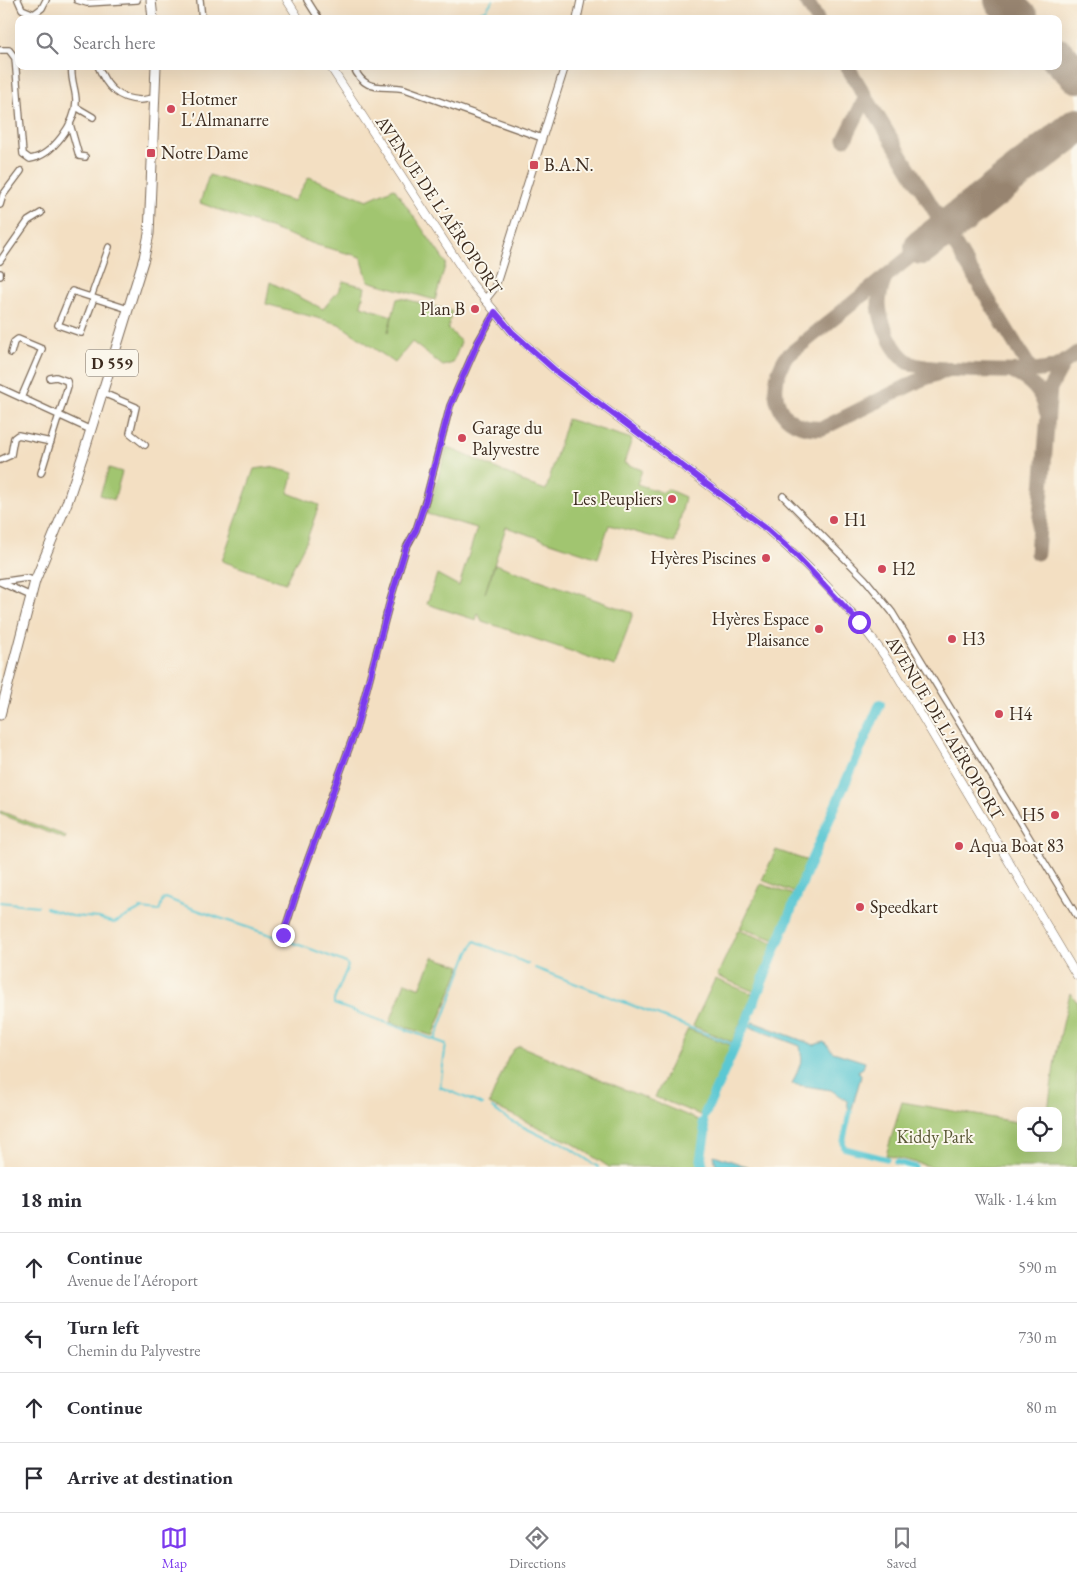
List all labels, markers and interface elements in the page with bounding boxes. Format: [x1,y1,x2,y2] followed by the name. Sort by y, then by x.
[15,15,1062,70] search box
[33,29,61,57] icon: search
[73,30,155,55] text: Search here
[181,87,269,131] place label: Hotmer L'Almanarre
[165,103,177,115] marker: Hotmer L'Almanarre
[370,110,508,299] street label: AVENUE DE L'AÉROPORT
[161,141,248,164] place label: Notre Dame
[145,147,157,159] marker: Notre Dame
[544,153,594,176] place label: B.A.N.
[528,159,540,171] marker: B.A.N.
[420,297,465,320] place label: Plan B
[469,303,481,315] marker: Plan B
[86,349,138,376] road number: D 559
[472,416,543,460] place label: Garage du Palyvestre
[456,432,468,444] marker: Garage du Palyvestre
[573,487,662,510] place label: Les Peupliers
[666,493,678,505] marker: Les Peupliers
[844,508,867,531] place label: H1
[828,514,840,526] marker: H1
[650,546,756,569] place label: Hyères Piscines
[760,552,772,564] marker: Hyères Piscines
[892,557,916,580] place label: H2
[876,563,888,575] marker: H2
[711,607,809,651] place label: Hyères Espace Plaisance
[848,611,871,634] route start
[813,623,825,635] marker: Hyères Espace Plaisance
[962,627,985,650] place label: H3
[881,631,1010,825] street label: AVENUE DE L'AÉROPORT
[946,633,958,645] marker: H3
[1009,702,1033,725] place label: H4
[993,708,1005,720] marker: H4
[1022,803,1045,826] place label: H5
[1049,809,1061,821] marker: H5
[968,834,1064,857] place label: Aqua Boat 83
[953,840,965,852] marker: Aqua Boat 83
[870,895,938,918] place label: Speedkart
[854,901,866,913] marker: Speedkart
[272,924,295,947] route end
[1017,1107,1062,1152] map controls
[1017,1107,1062,1152] button: locate
[896,1125,974,1148] park label: Kiddy Park
[20,1186,82,1213] text: 18 min
[974,1189,1057,1210] text: Walk · 1.4 km
[67,1245,142,1270] text: Continue
[20,1254,48,1282] icon: ahead
[1018,1257,1057,1278] text: 590 m
[67,1270,198,1291] text: Avenue de l'Aéroport
[67,1315,139,1340] text: Turn left
[20,1324,48,1352] icon: left
[1018,1327,1057,1348] text: 730 m
[67,1340,200,1361] text: Chemin du Palyvestre
[20,1394,48,1422] icon: ahead
[67,1395,142,1420] text: Continue
[1026,1397,1057,1418] text: 80 m
[20,1464,48,1492] icon: arrive
[67,1465,233,1490] text: Arrive at destination
[160,1524,188,1572] tab: Map
[509,1524,566,1572] tab: Directions
[887,1524,917,1572] tab: Saved

